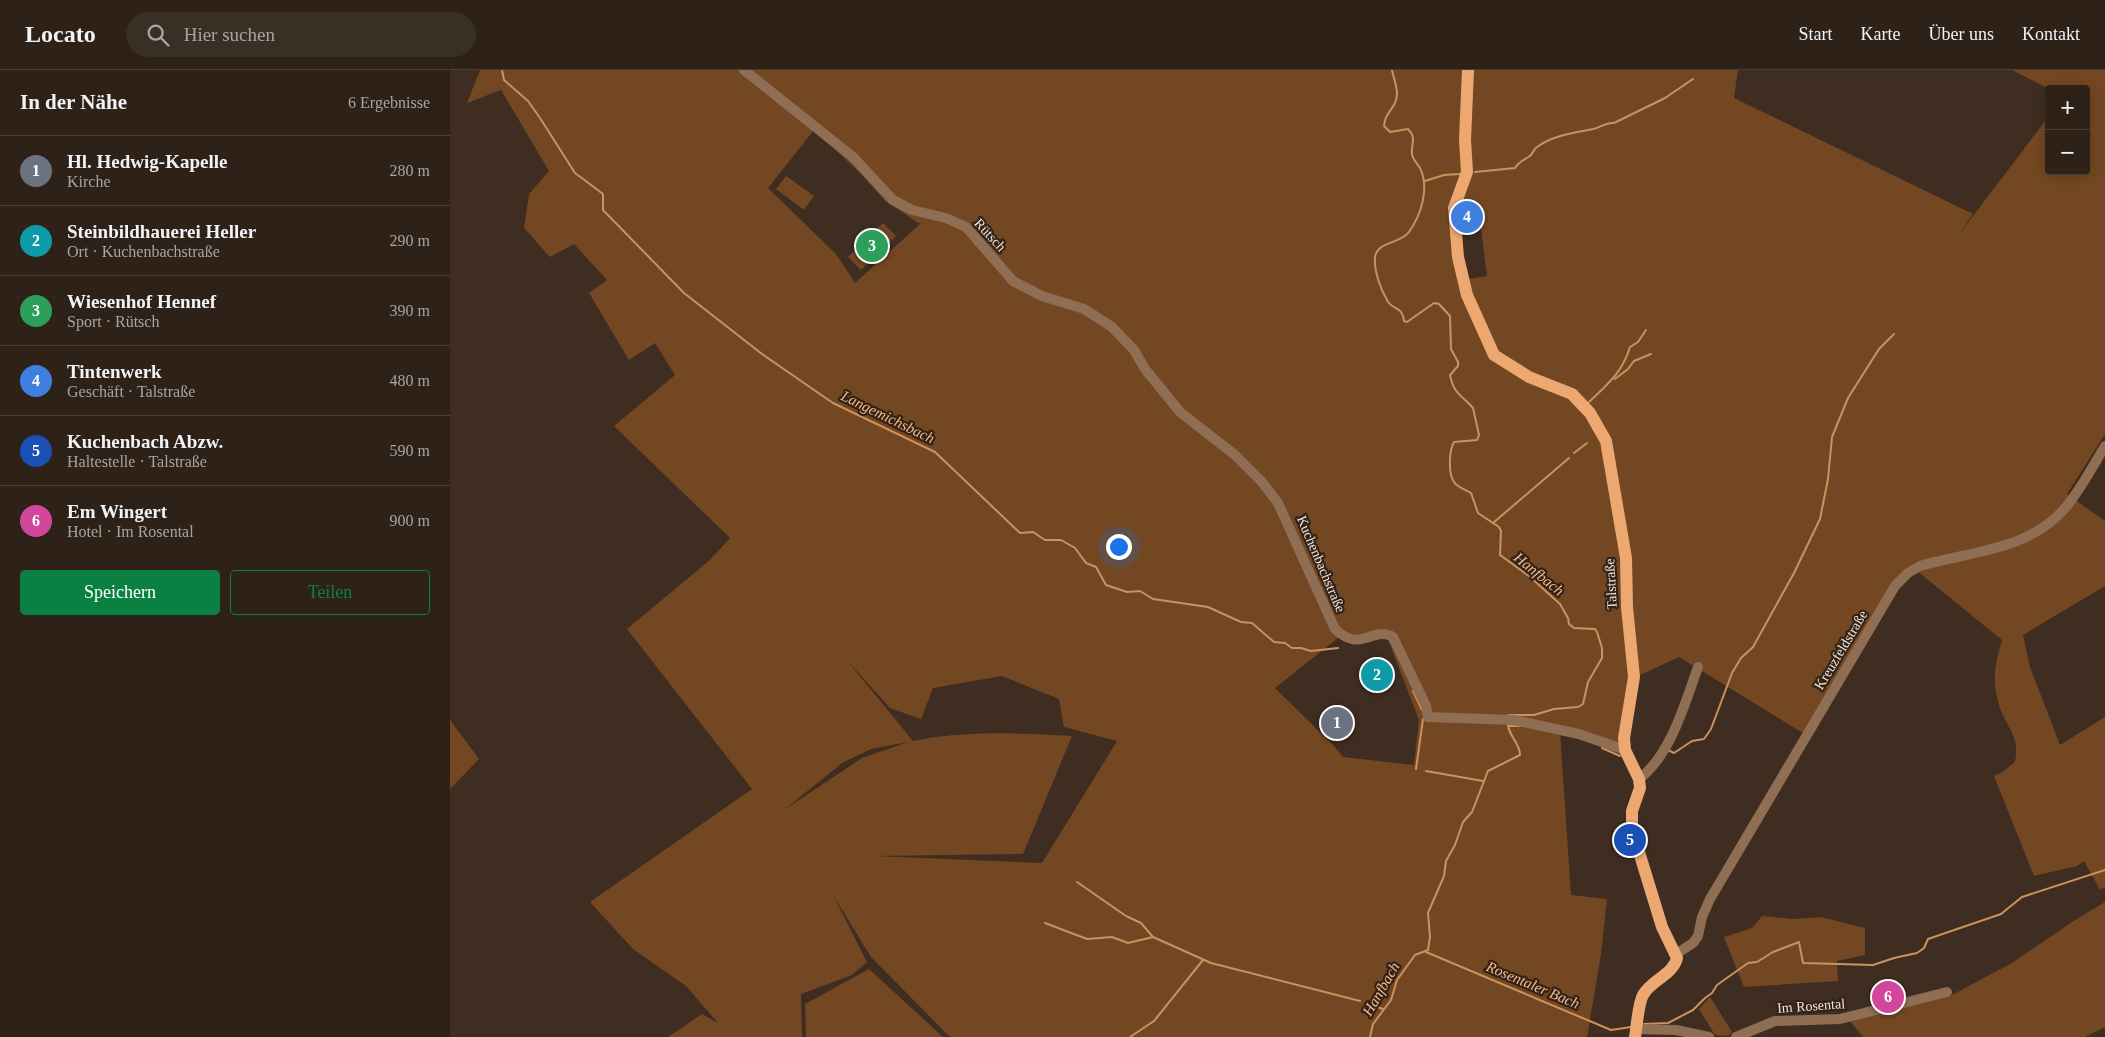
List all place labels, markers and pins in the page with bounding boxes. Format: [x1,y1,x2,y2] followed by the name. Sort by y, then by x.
[1451,198,1483,236] pin: 4
[856,227,888,265] pin: 3
[1361,656,1393,694] pin: 2
[1321,704,1353,742] pin: 1
[1614,821,1646,859] pin: 5
[1872,978,1904,1016] pin: 6

